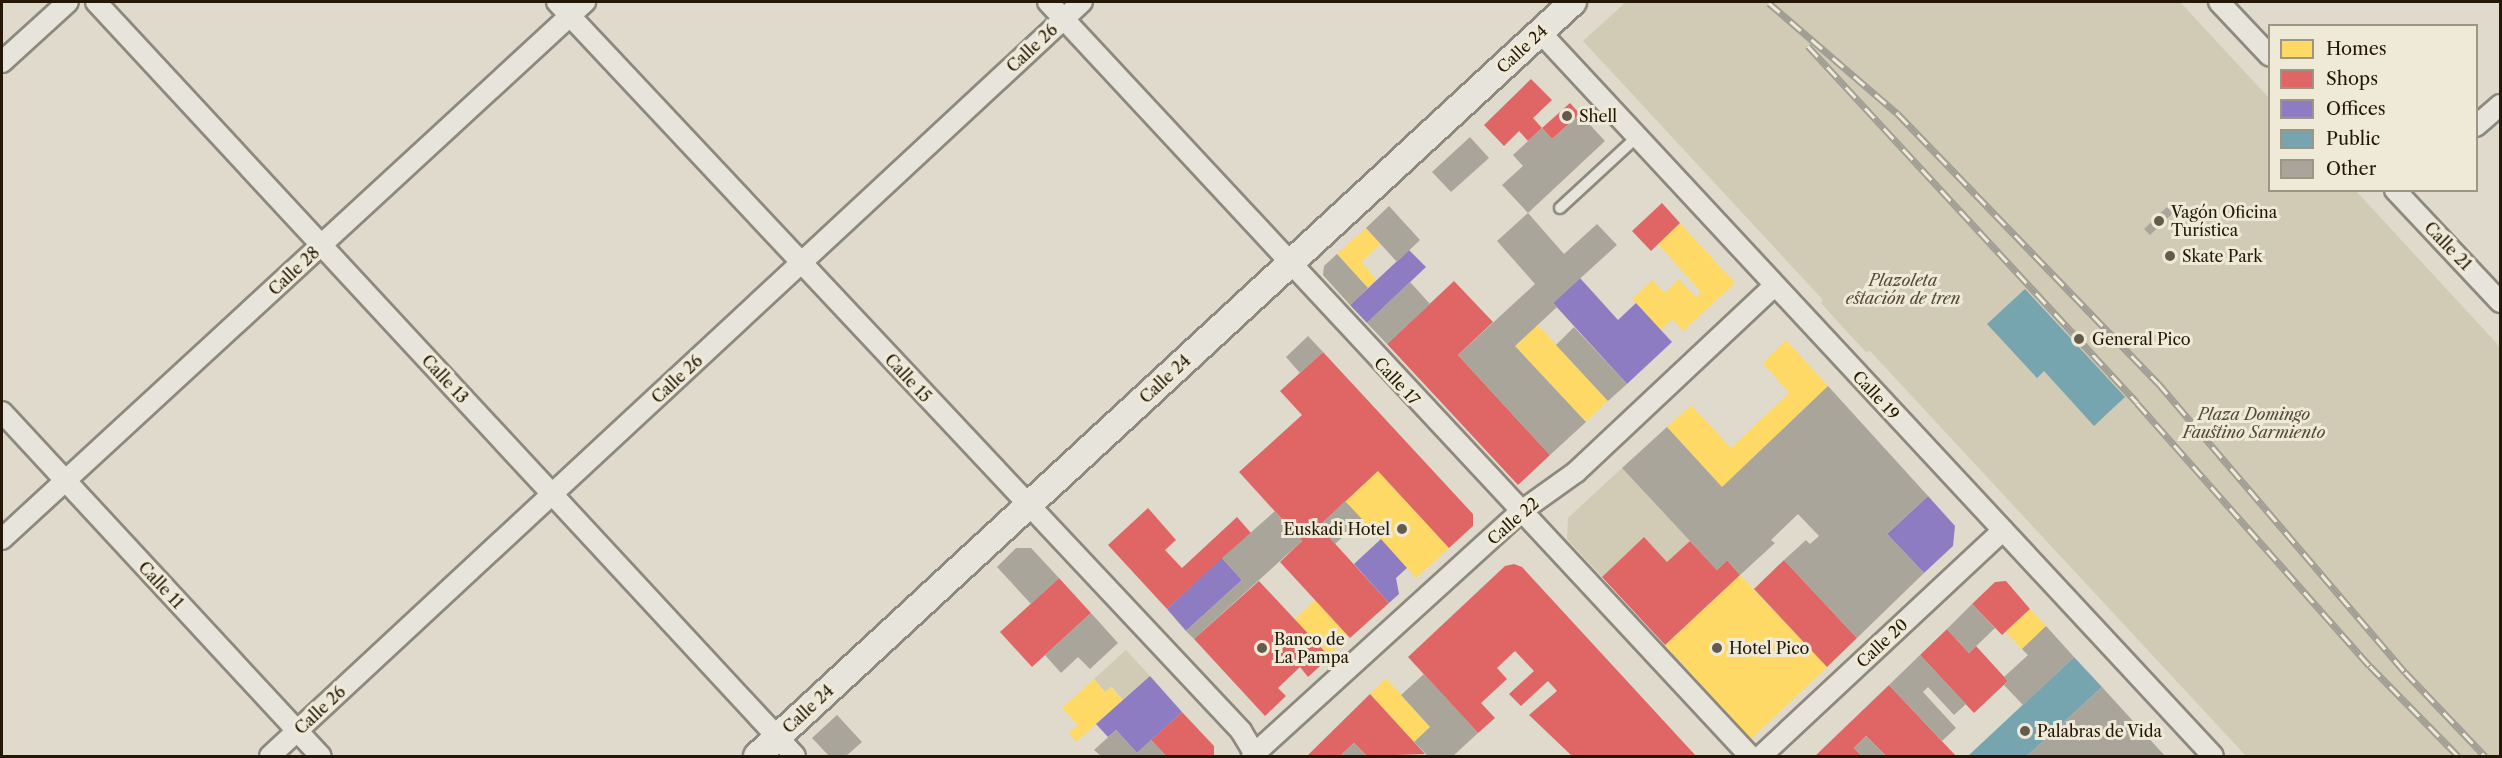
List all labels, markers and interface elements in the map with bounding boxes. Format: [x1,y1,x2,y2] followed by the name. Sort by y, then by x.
[1003,20,1061,76] street label: Calle 26
[1493,21,1551,77] street label: Calle 24
[2268,24,2478,192] legend
[2326,38,2387,60] text: Homes
[2326,68,2378,90] text: Shops
[2326,98,2386,120] text: Offices
[1579,106,1617,126] place label: Shell
[1560,109,1574,123] marker: Shell
[2326,128,2380,150] text: Public
[2326,158,2376,180] text: Other
[2171,202,2277,240] place label: Vagón Oficina Turística
[2152,214,2166,228] marker: Vagón Oficina Turística
[2420,218,2476,274] street label: Calle 21
[265,243,323,299] street label: Calle 28
[2182,246,2263,266] place label: Skate Park
[2163,249,2177,263] marker: Skate Park
[1846,270,1960,308] park label: Plazoleta estación de tren
[2092,329,2191,349] place label: General Pico
[2070,330,2088,348] marker: General Pico
[881,350,935,406] street label: Calle 15
[418,351,472,407] street label: Calle 13
[648,351,706,407] street label: Calle 26
[1136,351,1194,407] street label: Calle 24
[1370,353,1424,409] street label: Calle 17
[1849,367,1903,423] street label: Calle 19
[2183,404,2325,442] park label: Plaza Domingo Faustino Sarmiento
[1483,493,1543,549] street label: Calle 22
[1283,519,1390,539] place label: Euskadi Hotel
[1395,522,1409,536] marker: Euskadi Hotel
[135,558,187,612] street label: Calle 11
[1852,615,1912,671] street label: Calle 20
[1274,629,1349,667] place label: Banco de La Pampa
[1729,638,1809,658] place label: Hotel Pico
[1255,641,1269,655] marker: Banco de La Pampa
[1710,641,1724,655] marker: Hotel Pico
[779,681,837,737] street label: Calle 24
[291,682,349,738] street label: Calle 26
[2037,721,2163,741] place label: Palabras de Vida
[2018,724,2032,738] marker: Palabras de Vida

